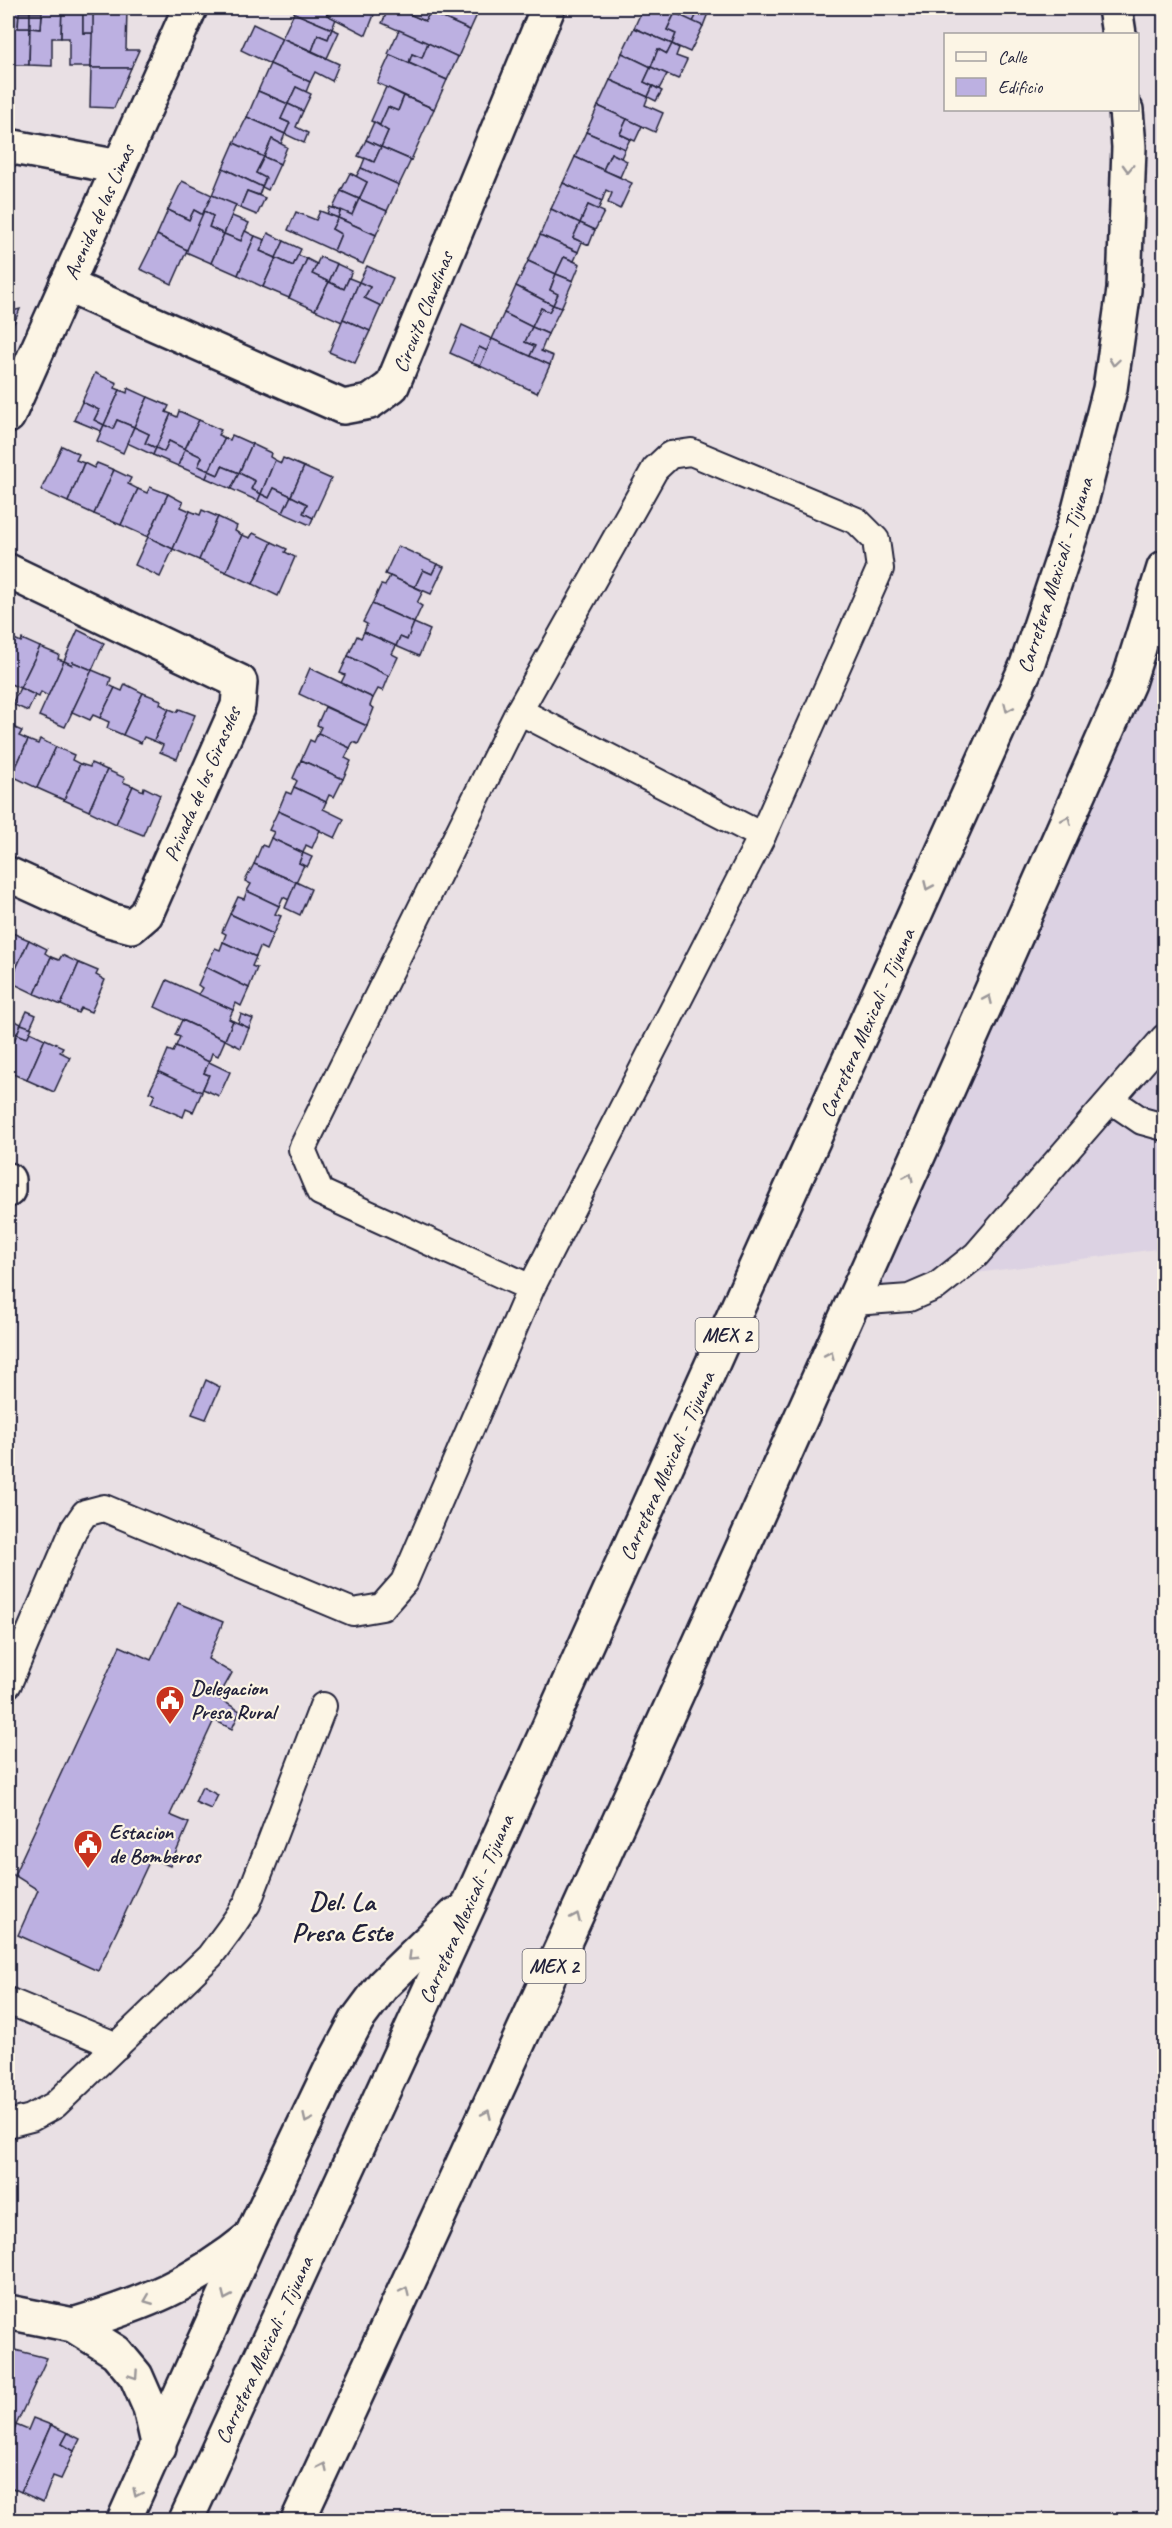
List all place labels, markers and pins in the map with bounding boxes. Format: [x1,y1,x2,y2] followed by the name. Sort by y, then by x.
[191,1675,280,1725] place label: Delegacion Presa Rural
[154,1684,186,1726] public building icon: Delegacion Presa Rural
[109,1819,202,1869] place label: Estacion de Bomberos
[72,1828,104,1870] public building icon: Estacion de Bomberos

